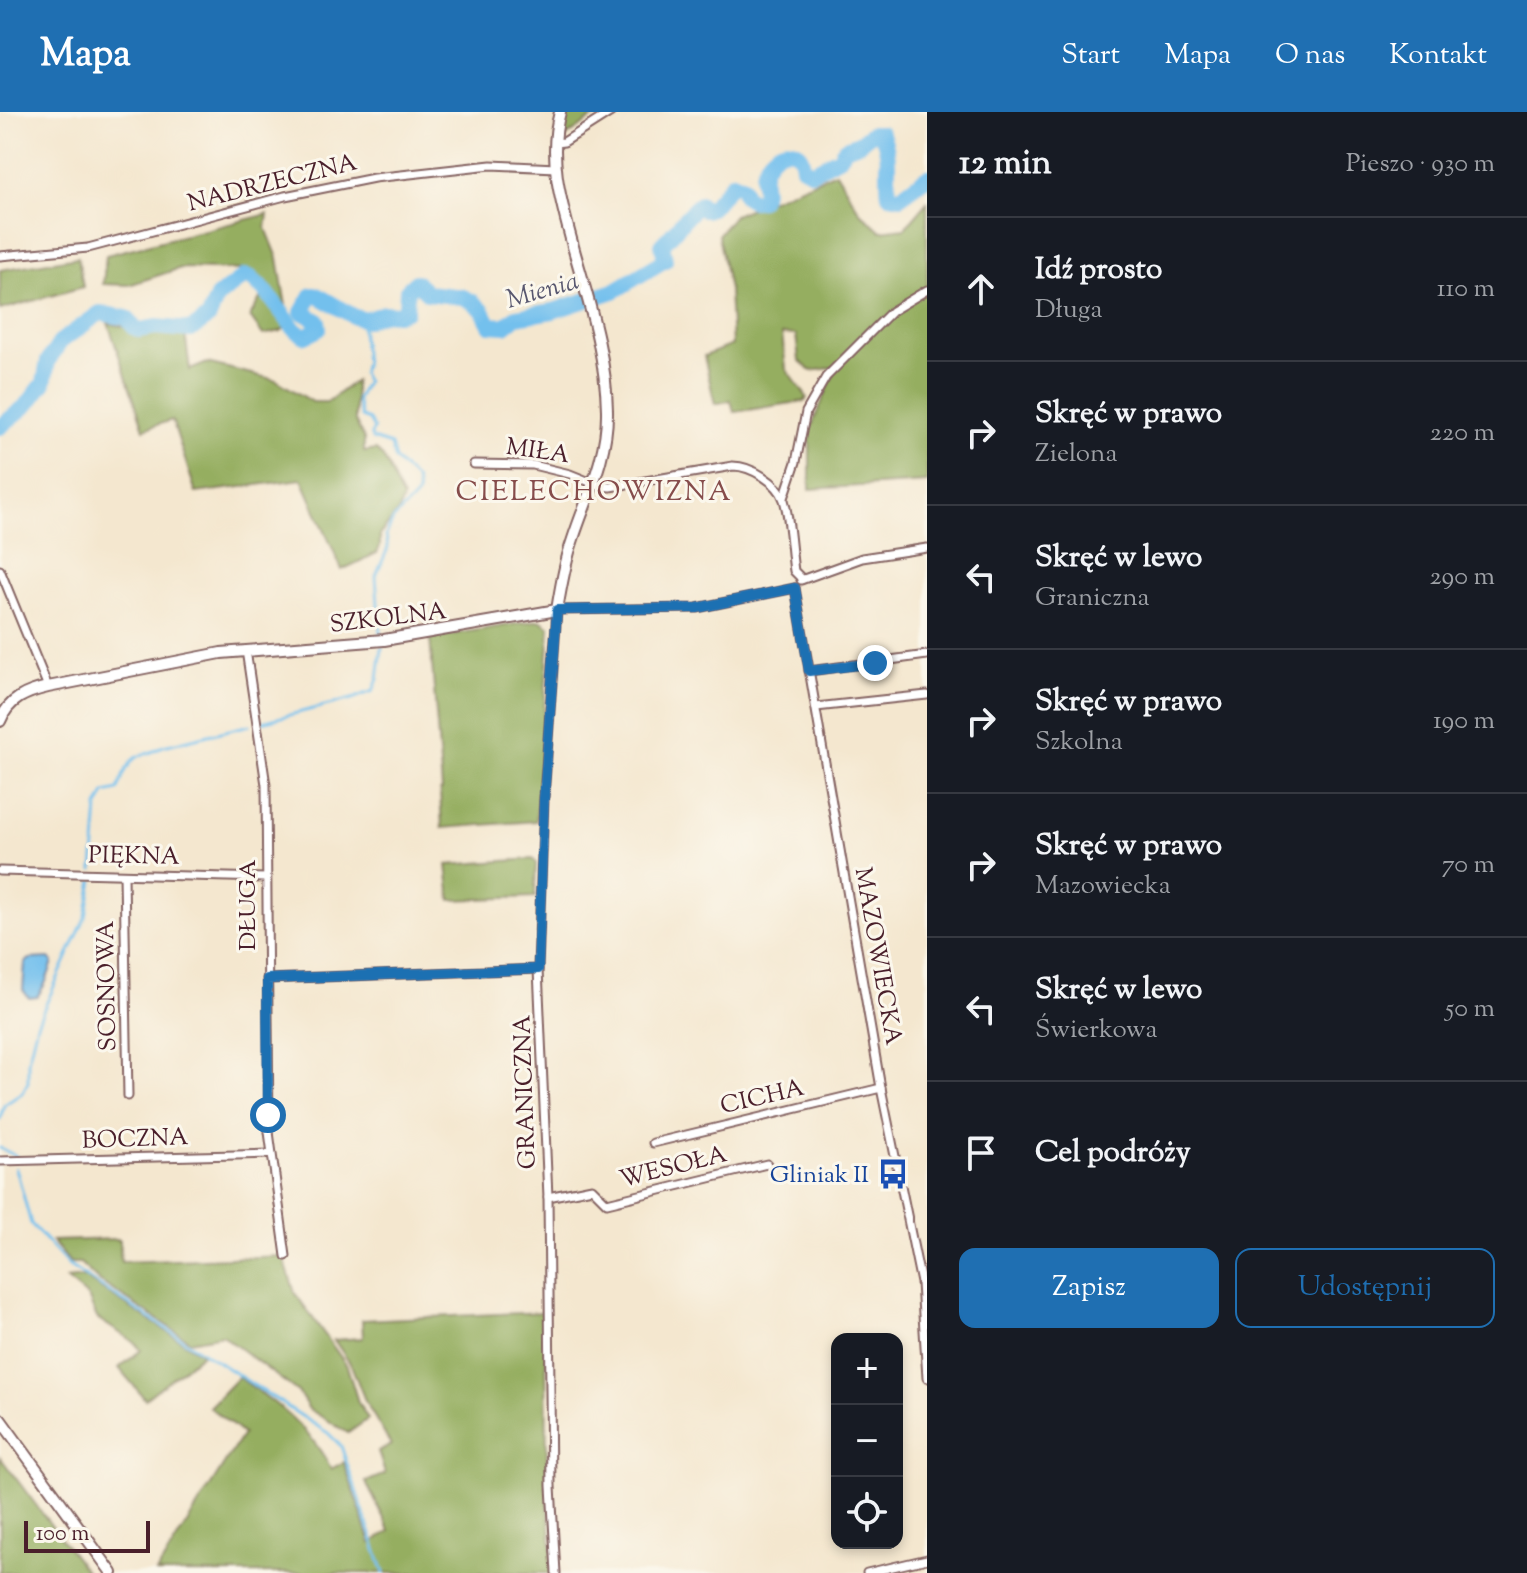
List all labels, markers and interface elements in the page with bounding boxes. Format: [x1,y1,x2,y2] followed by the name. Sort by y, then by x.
[40,29,131,83] text: Mapa
[1061,36,1120,76] text: Start
[1164,36,1231,76] text: Mapa
[1275,36,1345,76] text: O nas
[1389,36,1487,76] text: Kontakt
[959,140,1052,189] text: 12 min
[184,146,361,221] street label: NADRZECZNA
[1346,146,1495,183] text: Pieszo · 930 m
[1035,249,1162,292] text: Idź prosto
[502,263,583,319] water label: Mienia
[959,267,1003,311] icon: ahead
[1437,271,1495,308] text: 110 m
[1035,292,1103,329] text: Długa
[1035,393,1222,436] text: Skręć w prawo
[959,411,1003,455] icon: right
[1430,415,1495,452] text: 220 m
[504,431,572,473] street label: MIŁA
[1035,436,1117,473] text: Zielona
[455,473,733,513] district label: CIELECHOWIZNA
[1035,537,1202,580] text: Skręć w lewo
[959,555,1003,599] icon: left
[1429,559,1495,596] text: 290 m
[1035,580,1150,617] text: Graniczna
[328,595,449,643] street label: SZKOLNA
[857,645,893,681] route end
[1035,681,1222,724] text: Skręć w prawo
[959,699,1003,743] icon: right
[1433,703,1495,740] text: 190 m
[1035,724,1123,761] text: Szkolna
[1035,825,1222,868] text: Skręć w prawo
[88,839,181,875] street label: PIĘKNA
[959,843,1003,887] icon: right
[1442,847,1495,884] text: 70 m
[232,859,266,951] street label: DŁUGA
[845,865,910,1049] street label: MAZOWIECKA
[1035,868,1171,905] text: Mazowiecka
[90,920,126,1052] street label: SOSNOWA
[1035,969,1202,1012] text: Skręć w lewo
[959,987,1003,1031] icon: left
[1445,991,1495,1028] text: 50 m
[1035,1012,1158,1049] text: Świerkowa
[506,1014,546,1170] street label: GRANICZNA
[717,1072,808,1124] street label: CICHA
[250,1097,286,1133] route start
[81,1121,190,1159] street label: BOCZNA
[959,1131,1003,1175] icon: arrive
[1035,1132,1191,1175] text: Cel podróży
[616,1138,731,1198] street label: WESOŁA
[876,1157,910,1191] bus stop icon: Gliniak II
[770,1159,869,1193] place label: Gliniak II
[959,1248,1219,1328] button: Zapisz
[1235,1248,1495,1328] button: Udostępnij
[831,1333,903,1549] map controls
[831,1333,903,1405] button: +
[831,1405,903,1477] button: −
[831,1477,903,1549] button: locate
[24,1517,150,1553] scale bar
[36,1519,89,1551] text: 100 m

